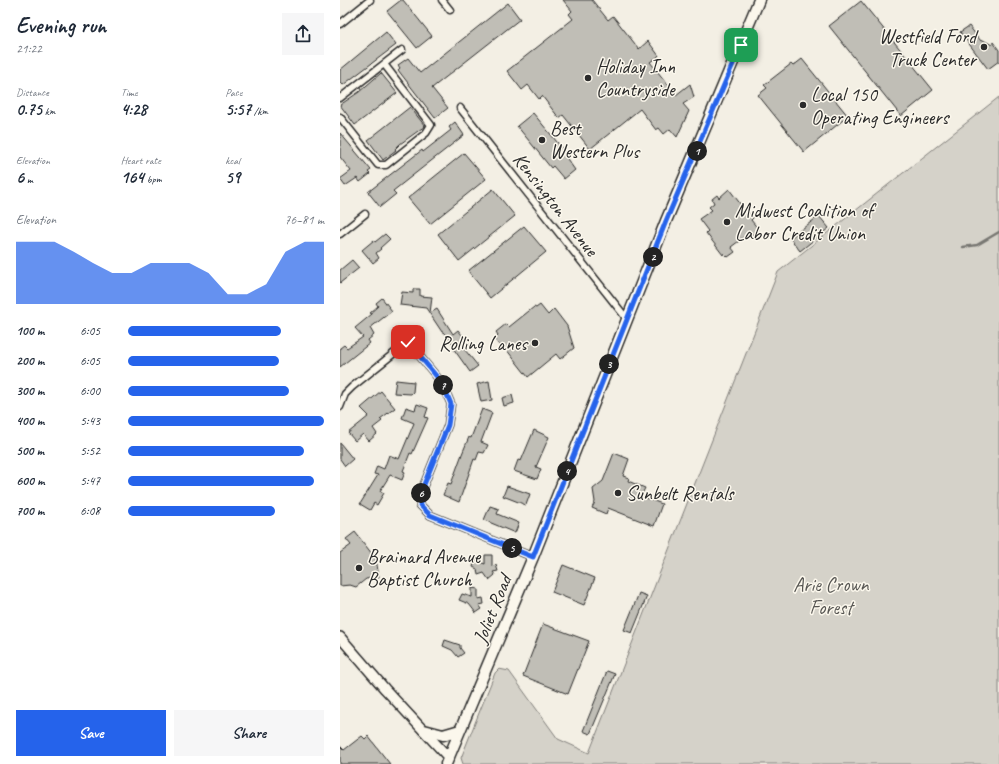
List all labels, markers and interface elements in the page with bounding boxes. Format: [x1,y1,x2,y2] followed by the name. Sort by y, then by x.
[16,12,106,40] text: Evening run
[282,13,324,55] button: share
[879,24,979,72] place label: Westfield Ford Truck Center
[724,28,758,62] pin
[730,34,752,56] icon: arrive
[16,41,42,57] text: 21:22
[979,42,989,52] marker: Westfield Ford Truck Center
[596,54,676,102] place label: Holiday Inn Countryside
[583,73,593,83] marker: Holiday Inn Countryside
[811,82,951,130] place label: Local 150 Operating Engineers
[16,85,49,99] text: Distance
[121,85,138,99] text: Time
[225,85,242,99] text: Pace
[16,99,42,120] text: 0.75
[121,99,147,120] text: 4:28
[225,99,251,120] text: 5:57
[798,100,808,110] marker: Local 150 Operating Engineers
[42,104,55,118] text: km
[251,104,268,118] text: /km
[550,116,641,164] place label: Best Western Plus
[537,135,547,145] marker: Best Western Plus
[687,141,707,161] pin: 1
[695,144,699,158] text: 1
[507,147,605,262] street label: Kensington Avenue
[16,153,50,167] text: Elevation
[121,153,161,167] text: Heart rate
[225,153,240,167] text: kcal
[16,167,24,188] text: 6
[121,167,144,188] text: 164
[225,167,240,188] text: 59
[24,172,33,186] text: m
[144,172,162,186] text: bpm
[735,198,877,246] place label: Midwest Coalition of Labor Credit Union
[16,212,56,228] text: Elevation
[284,212,324,228] text: 76–81 m
[722,217,732,227] marker: Midwest Coalition of Labor Credit Union
[643,247,663,267] pin: 2
[651,250,655,264] text: 2
[16,323,44,339] text: 100 m
[80,323,100,339] text: 6:05
[391,325,425,359] pin
[397,331,419,353] icon: check
[439,331,529,356] place label: Rolling Lanes
[530,338,540,348] marker: Rolling Lanes
[16,353,44,369] text: 200 m
[80,353,100,369] text: 6:05
[599,354,619,374] pin: 3
[607,357,611,371] text: 3
[433,375,453,395] pin: 7
[441,378,445,392] text: 7
[16,383,44,399] text: 300 m
[80,383,100,399] text: 6:00
[16,413,44,429] text: 400 m
[80,413,100,429] text: 5:43
[16,443,44,459] text: 500 m
[80,443,100,459] text: 5:52
[557,461,577,481] pin: 4
[565,464,569,478] text: 4
[16,473,44,489] text: 600 m
[80,473,100,489] text: 5:47
[626,481,736,506] place label: Sunbelt Rentals
[411,483,431,503] pin: 6
[418,486,424,500] text: 6
[613,488,623,498] marker: Sunbelt Rentals
[16,503,44,519] text: 700 m
[80,503,100,519] text: 6:08
[502,538,522,558] pin: 5
[510,541,514,555] text: 5
[367,544,482,592] place label: Brainard Avenue Baptist Church
[354,563,364,573] marker: Brainard Avenue Baptist Church
[467,568,519,648] street label: Joliet Road
[793,572,870,620] park label: Arie Crown Forest
[16,710,166,756] button: Save
[174,710,324,756] button: Share

